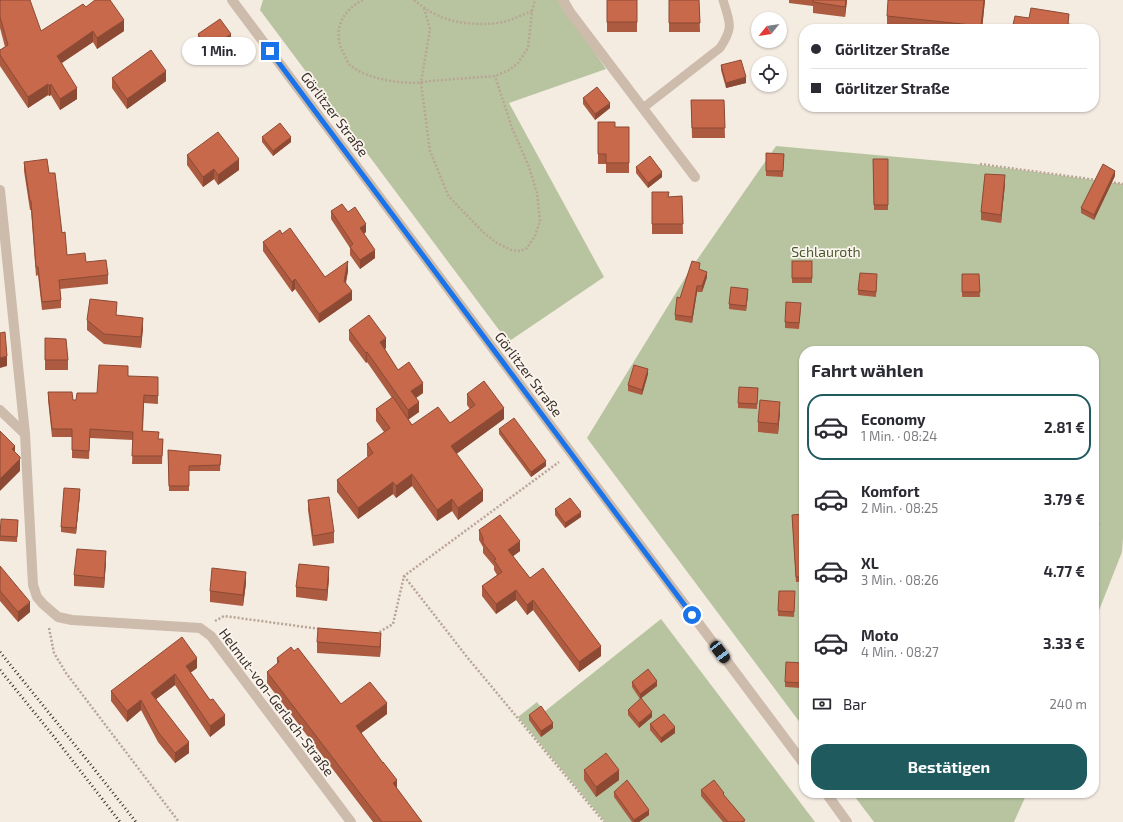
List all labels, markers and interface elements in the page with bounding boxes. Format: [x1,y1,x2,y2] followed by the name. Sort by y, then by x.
[751,12,787,48] north arrow
[751,12,787,92] map controls
[182,37,256,65] callout: 1 Min.
[835,40,950,58] text: Görlitzer Straße
[261,42,279,60] route end
[202,43,236,59] text: 1 Min.
[751,56,787,92] button: locate
[298,68,372,160] street label: Görlitzer Straße
[835,79,950,97] text: Görlitzer Straße
[791,243,861,260] park label: Schlauroth
[492,328,566,420] street label: Görlitzer Straße
[811,359,924,381] text: Fahrt wählen
[813,409,849,445] icon: car
[861,410,926,428] text: Economy
[1044,418,1085,436] text: 2.81 €
[861,428,937,444] text: 1 Min. · 08:24
[813,481,849,517] icon: car
[861,482,920,500] text: Komfort
[1044,490,1085,508] text: 3.79 €
[861,500,938,516] text: 2 Min. · 08:25
[813,553,849,589] icon: car
[861,554,879,572] text: XL
[1044,562,1085,580] text: 4.77 €
[861,572,939,588] text: 3 Min. · 08:26
[683,606,701,624] route start
[216,625,338,779] street label: Helmut-von-Gerlach-Straße
[813,625,849,661] icon: car
[861,626,899,644] text: Moto
[1043,634,1085,652] text: 3.33 €
[708,639,732,665] car
[861,644,939,660] text: 4 Min. · 08:27
[811,693,833,715] icon: cash
[843,695,867,713] text: Bar
[1050,696,1087,712] text: 240 m
[811,744,1087,790] button: Bestätigen

